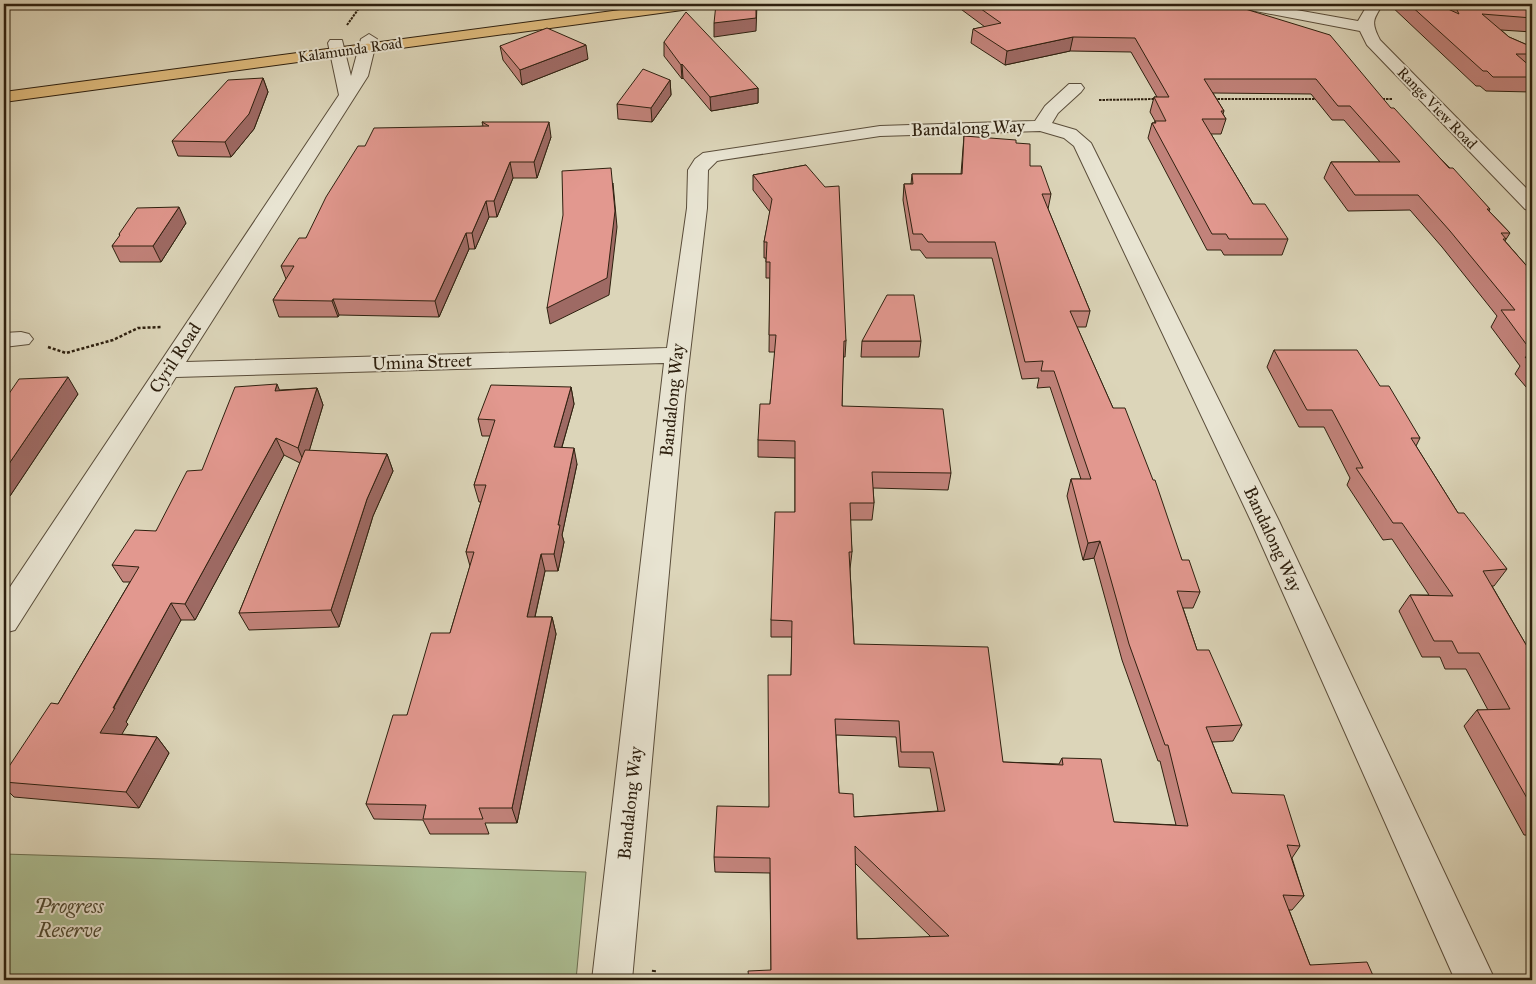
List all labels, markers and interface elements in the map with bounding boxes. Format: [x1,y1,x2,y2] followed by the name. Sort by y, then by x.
[297,34,404,66] street label: Kalamunda Road
[1393,63,1481,153] street label: Range View Road
[911,115,1026,142] street label: Bandalong Way
[144,319,206,397] street label: Cyril Road
[655,342,690,458] street label: Bandalong Way
[372,349,473,375] street label: Umina Street
[1238,483,1307,596] street label: Bandalong Way
[613,745,648,861] street label: Bandalong Way
[34,893,105,943] park label: Progress Reserve

